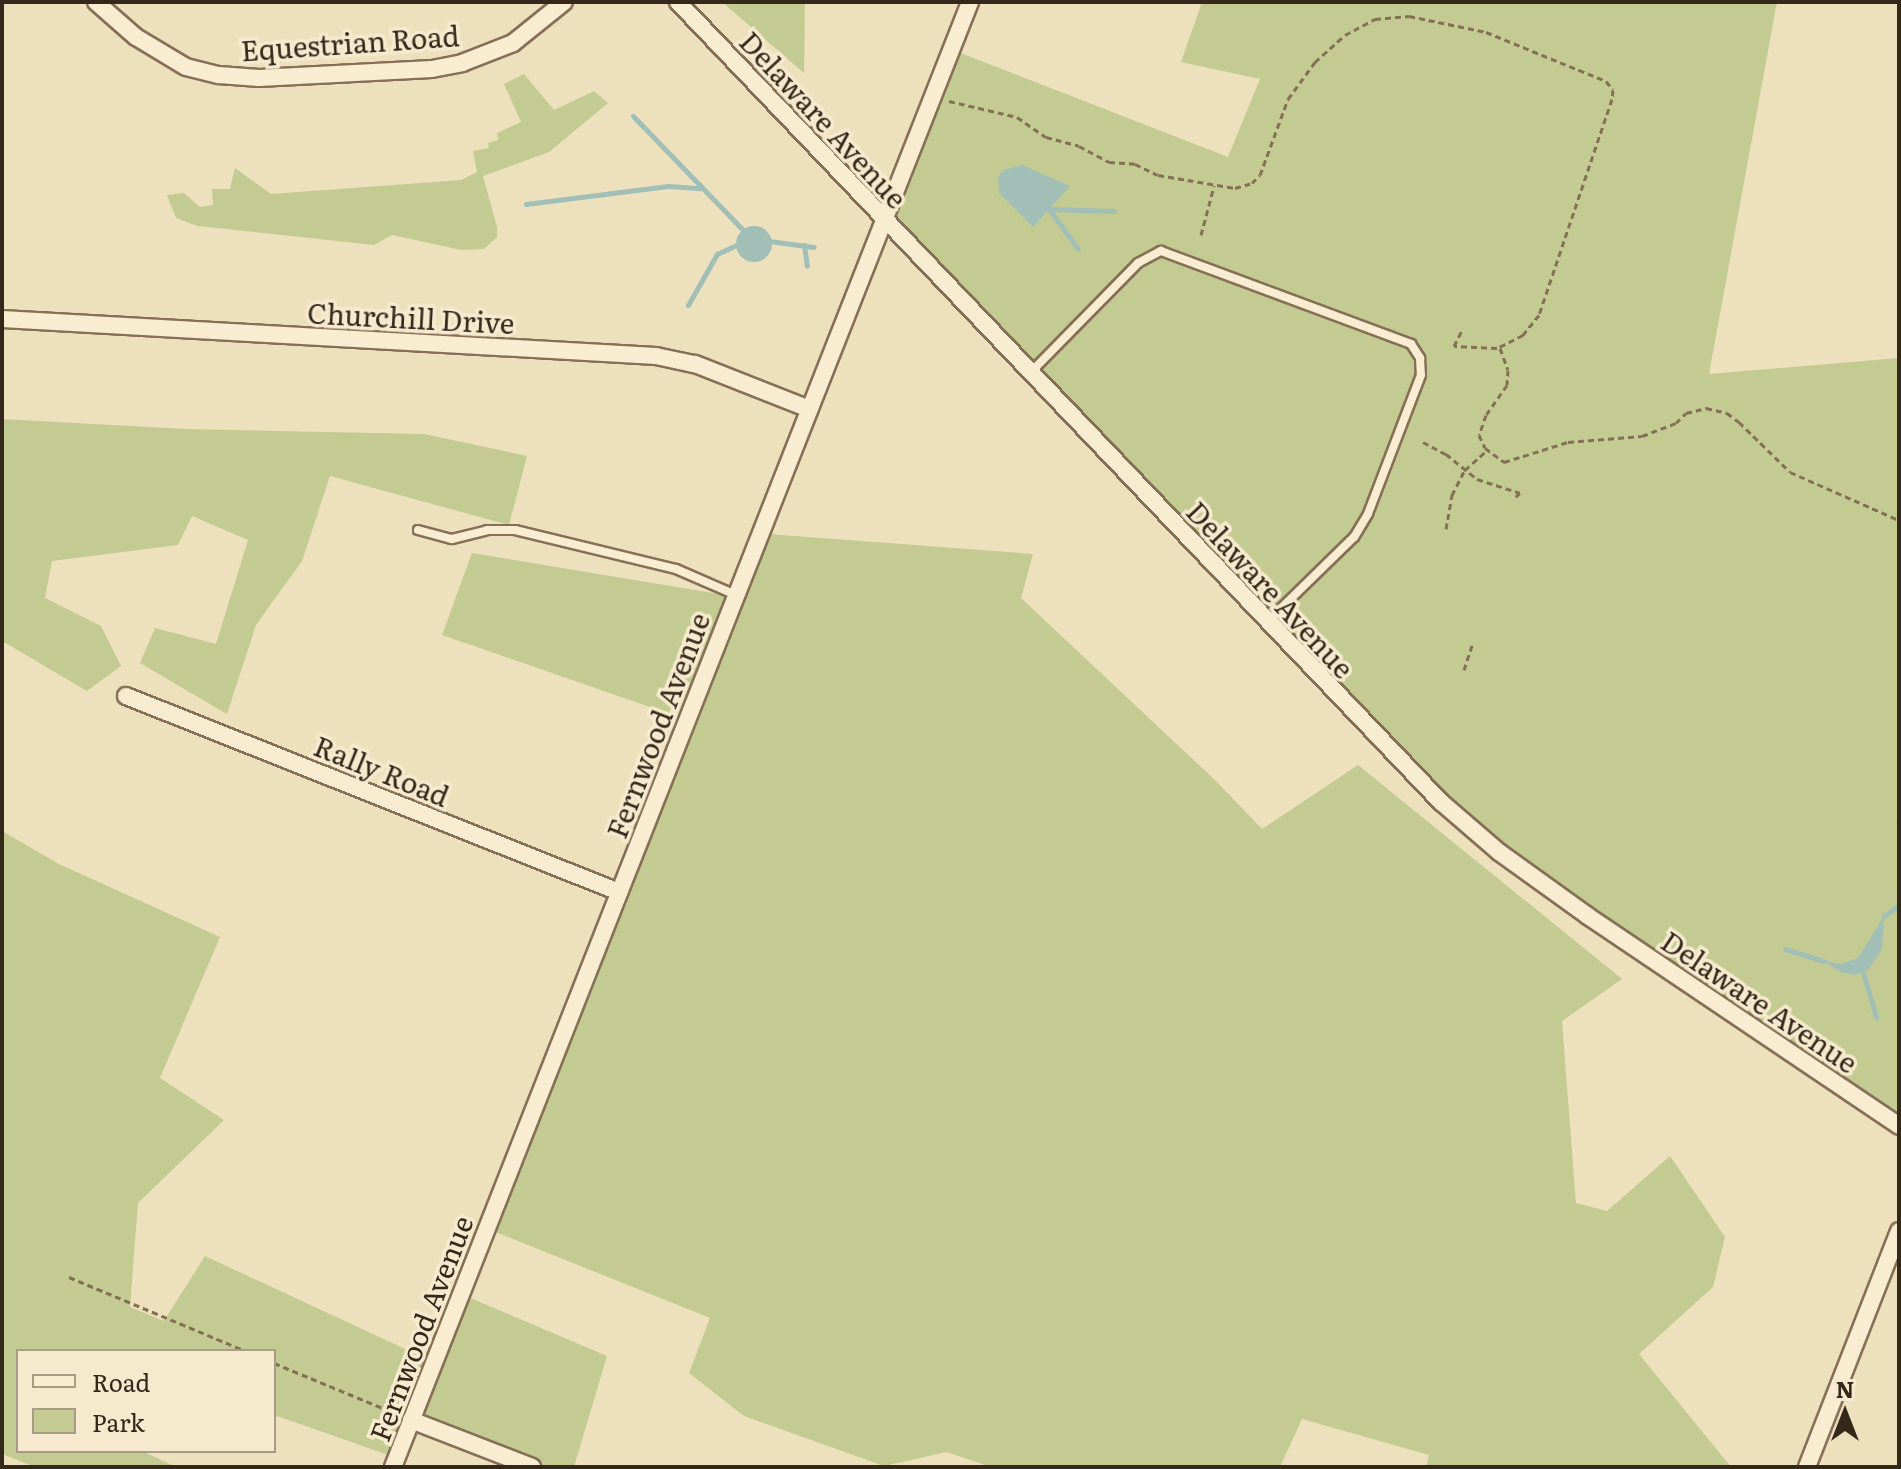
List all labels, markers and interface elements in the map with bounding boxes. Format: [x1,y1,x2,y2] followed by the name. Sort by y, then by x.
[240,18,460,66] street label: Equestrian Road
[734,24,914,214] street label: Delaware Avenue
[307,295,515,339] street label: Churchill Drive
[1181,494,1361,684] street label: Delaware Avenue
[599,608,715,842] street label: Fernwood Avenue
[310,728,454,812] street label: Rally Road
[1656,923,1864,1079] street label: Delaware Avenue
[362,1211,478,1445] street label: Fernwood Avenue
[16,1349,276,1453] legend
[92,1364,150,1399] text: Road
[1836,1372,1854,1405] text: N
[1805,1373,1885,1453] north arrow
[92,1404,145,1439] text: Park

